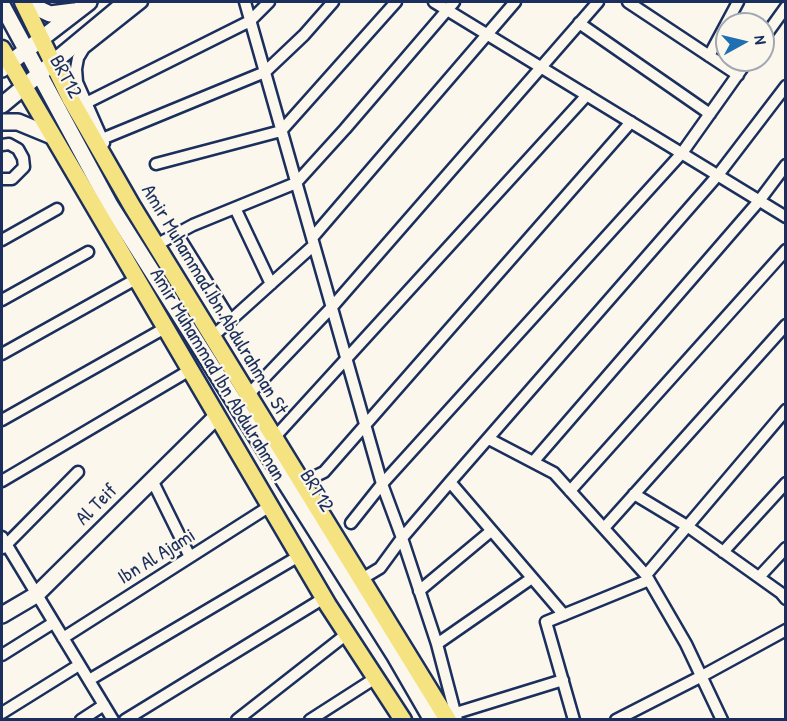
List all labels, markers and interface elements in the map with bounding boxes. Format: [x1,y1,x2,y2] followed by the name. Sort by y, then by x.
[715,12,775,72] north arrow
[749,34,772,46] text: N
[44,51,86,103] street label: BRT12
[136,180,292,420] street label: Amir Muhammad Ibn Abdulrahman St
[144,264,290,486] street label: Amir Muhammad Ibn Abdulrahman
[294,465,338,517] street label: BRT12
[71,479,123,531] street label: Al Teif
[114,524,200,590] street label: Ibn Al Ajami

